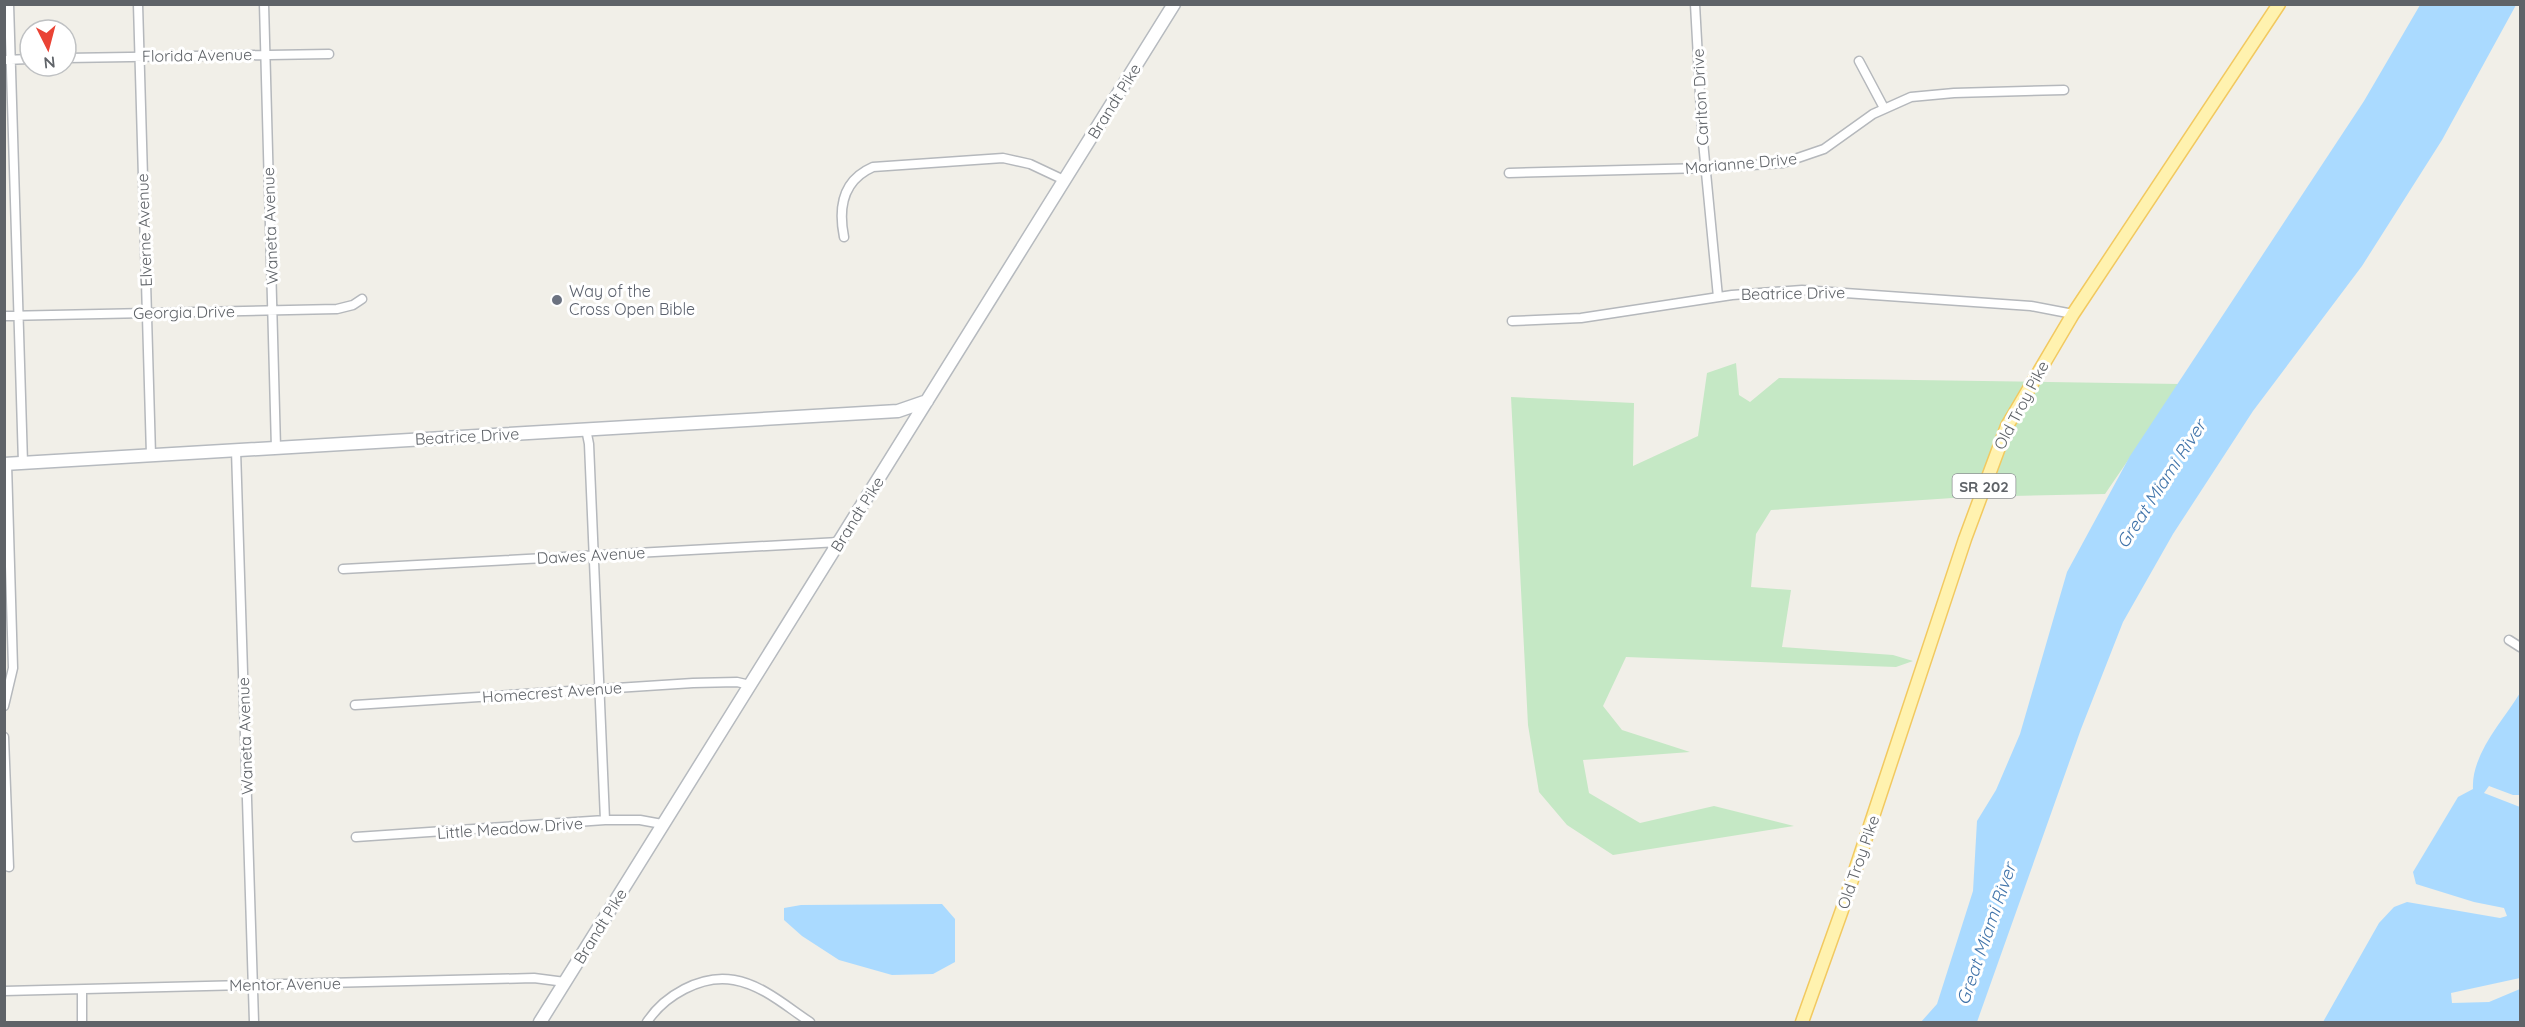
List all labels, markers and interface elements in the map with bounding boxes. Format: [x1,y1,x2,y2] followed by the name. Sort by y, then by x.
[18,18,78,78] north arrow
[142,44,252,66] street label: Florida Avenue
[1687,48,1713,146] street label: Carlton Drive
[43,52,56,73] text: N
[1083,60,1145,142] street label: Brandt Pike
[1684,148,1798,178] street label: Marianne Drive
[258,167,282,285] street label: Waneta Avenue
[132,173,156,287] street label: Elverne Avenue
[569,281,695,319] place label: Way of the Cross Open Bible
[1741,282,1845,304] street label: Beatrice Drive
[550,293,564,307] marker: Way of the Cross Open Bible
[133,301,235,323] street label: Georgia Drive
[1989,357,2053,453] street label: Old Troy Pike
[2111,414,2212,553] water label: Great Miami River
[414,423,520,449] street label: Beatrice Drive
[826,473,888,555] street label: Brandt Pike
[1952,474,2016,498] road number: SR 202
[536,542,646,568] street label: Dawes Avenue
[233,677,257,795] street label: Waneta Avenue
[481,677,623,707] street label: Homecrest Avenue
[436,813,584,843] street label: Little Meadow Drive
[1833,813,1883,911] street label: Old Troy Pike
[1951,858,2022,1008] water label: Great Miami River
[569,885,631,967] street label: Brandt Pike
[229,973,341,995] street label: Mentor Avenue

